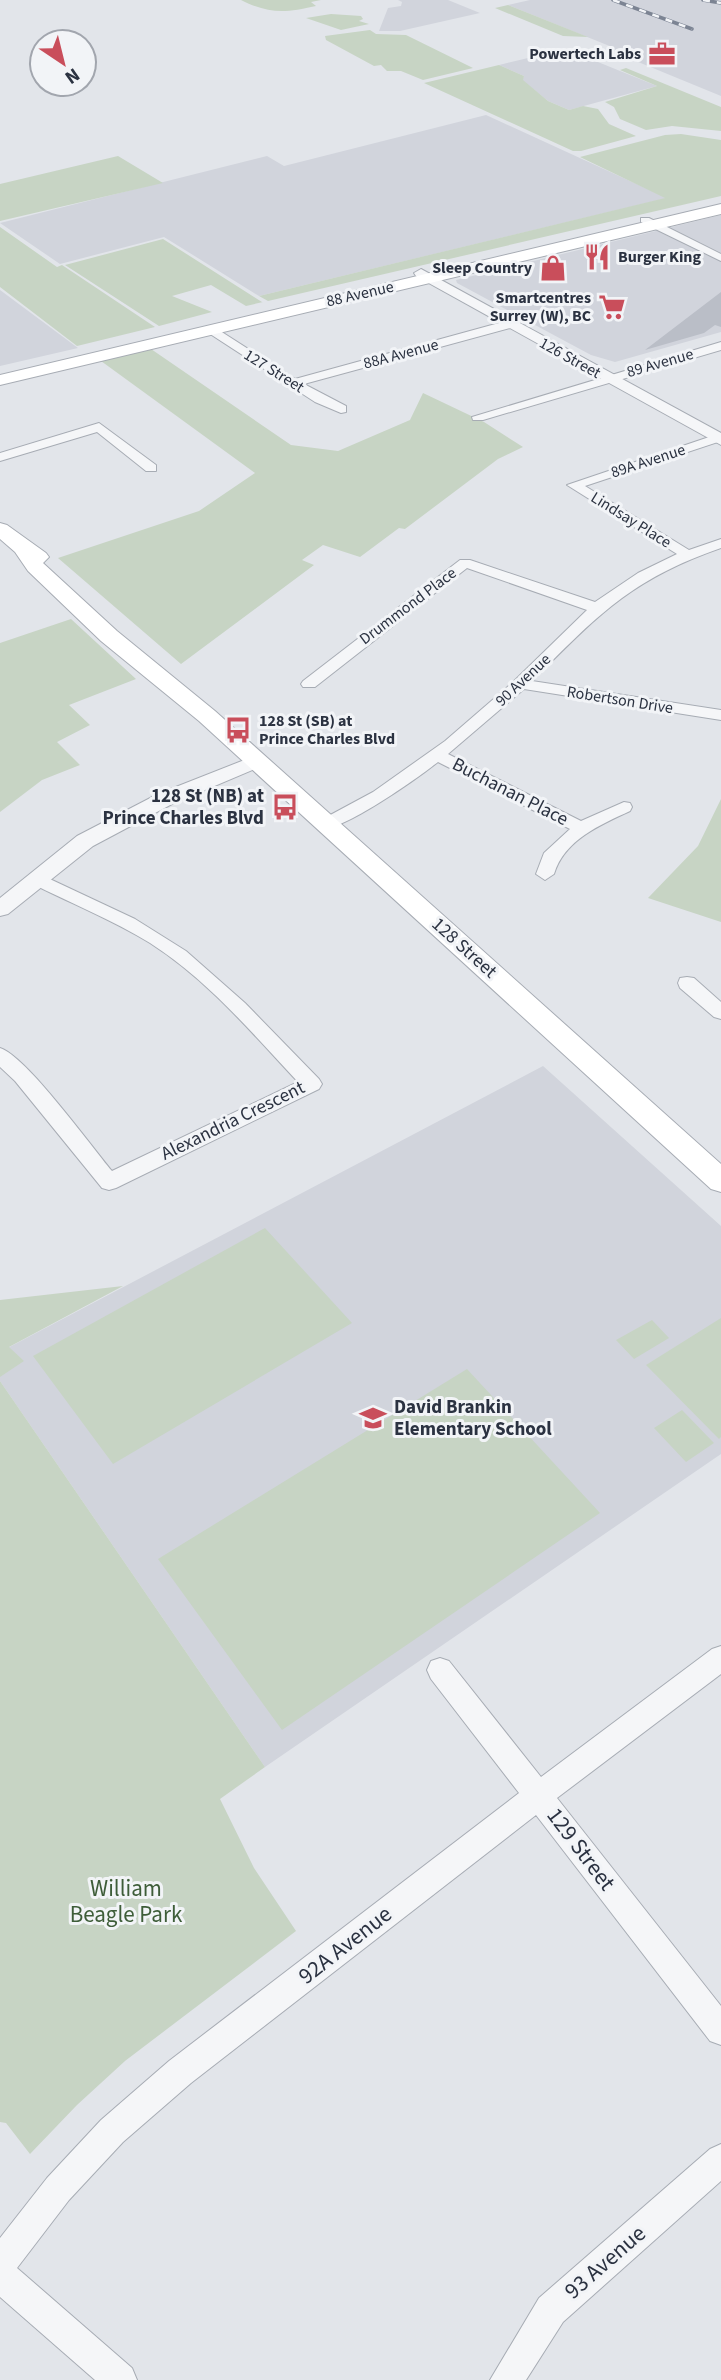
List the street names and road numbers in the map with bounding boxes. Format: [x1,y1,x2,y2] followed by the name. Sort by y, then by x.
[324,276,396,312] street label: 88 Avenue
[535,332,605,384] street label: 126 Street
[361,333,441,375] street label: 88A Avenue
[624,343,696,383] street label: 89 Avenue
[240,344,309,398] street label: 127 Street
[608,439,688,483] street label: 89A Avenue
[587,487,675,553] street label: Lindsay Place
[355,562,461,650] street label: Drummond Place
[490,649,556,711] street label: 90 Avenue
[565,681,675,719] street label: Robertson Drive
[447,751,573,833] street label: Buchanan Place
[425,911,503,985] street label: 128 Street
[157,1074,310,1168] street label: Alexandria Crescent
[539,1801,623,1898] street label: 129 Street
[291,1898,399,1992] street label: 92A Avenue
[557,2217,653,2307] street label: 93 Avenue

